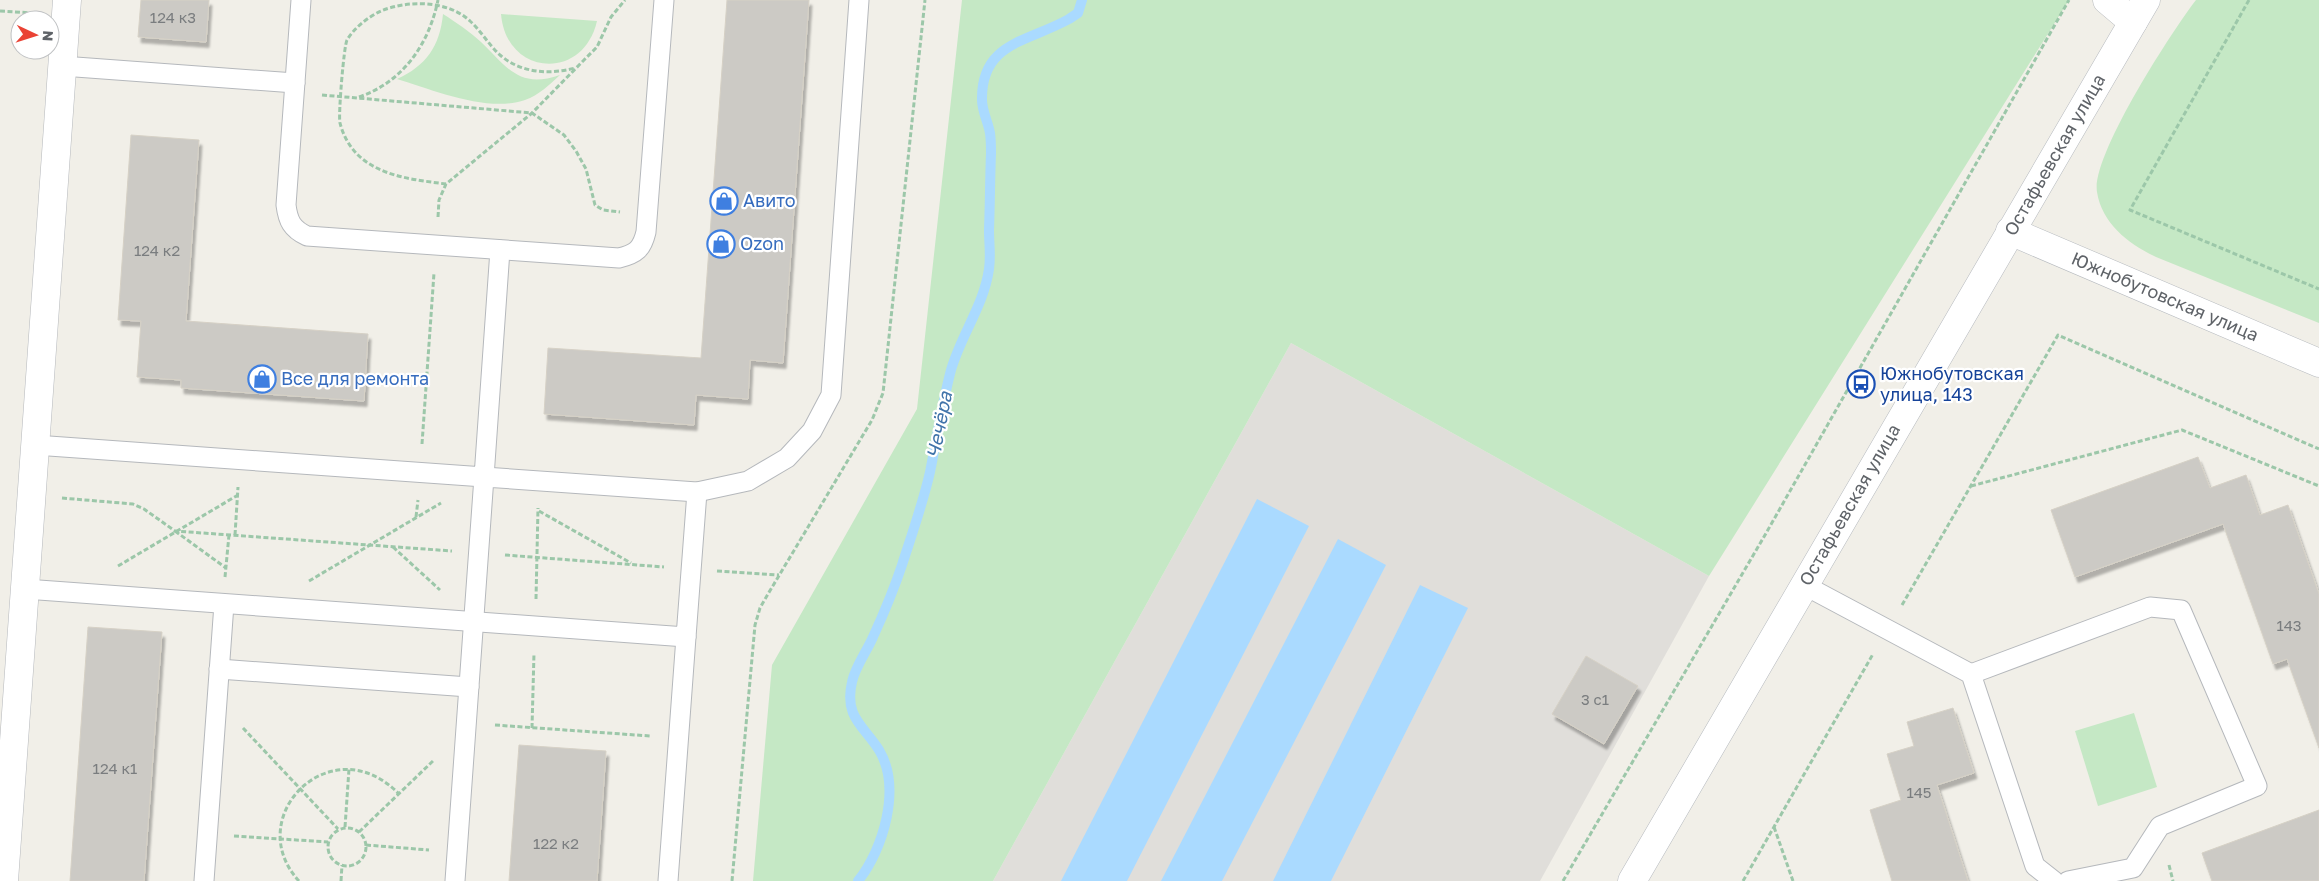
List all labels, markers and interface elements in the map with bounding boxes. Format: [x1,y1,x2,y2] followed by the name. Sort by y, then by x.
[150,8,196,26] house number: 124 к3
[10,10,60,60] north arrow
[40,30,57,42] text: N
[1999,70,2109,239] street label: Остафьевская улица
[709,186,739,216] shop icon: Авито
[743,189,796,211] place label: Авито
[706,229,736,259] shop icon: Ozon
[740,232,784,254] place label: Ozon
[134,241,180,259] house number: 124 к2
[2069,247,2262,346] street label: Южнобутовская улица
[1880,362,2024,405] place label: Южнобутовская улица, 143
[247,364,277,394] shop icon: Все для ремонта
[281,367,429,389] place label: Все для ремонта
[1846,369,1876,399] bus stop icon: Южнобутовская улица, 143
[921,388,957,460] water label: Чечёра
[1794,420,1904,589] street label: Остафьевская улица
[2276,616,2302,634] house number: 143
[1581,690,1609,708] house number: 3 с1
[93,759,137,777] house number: 124 к1
[1906,783,1932,801] house number: 145
[533,834,579,852] house number: 122 к2

